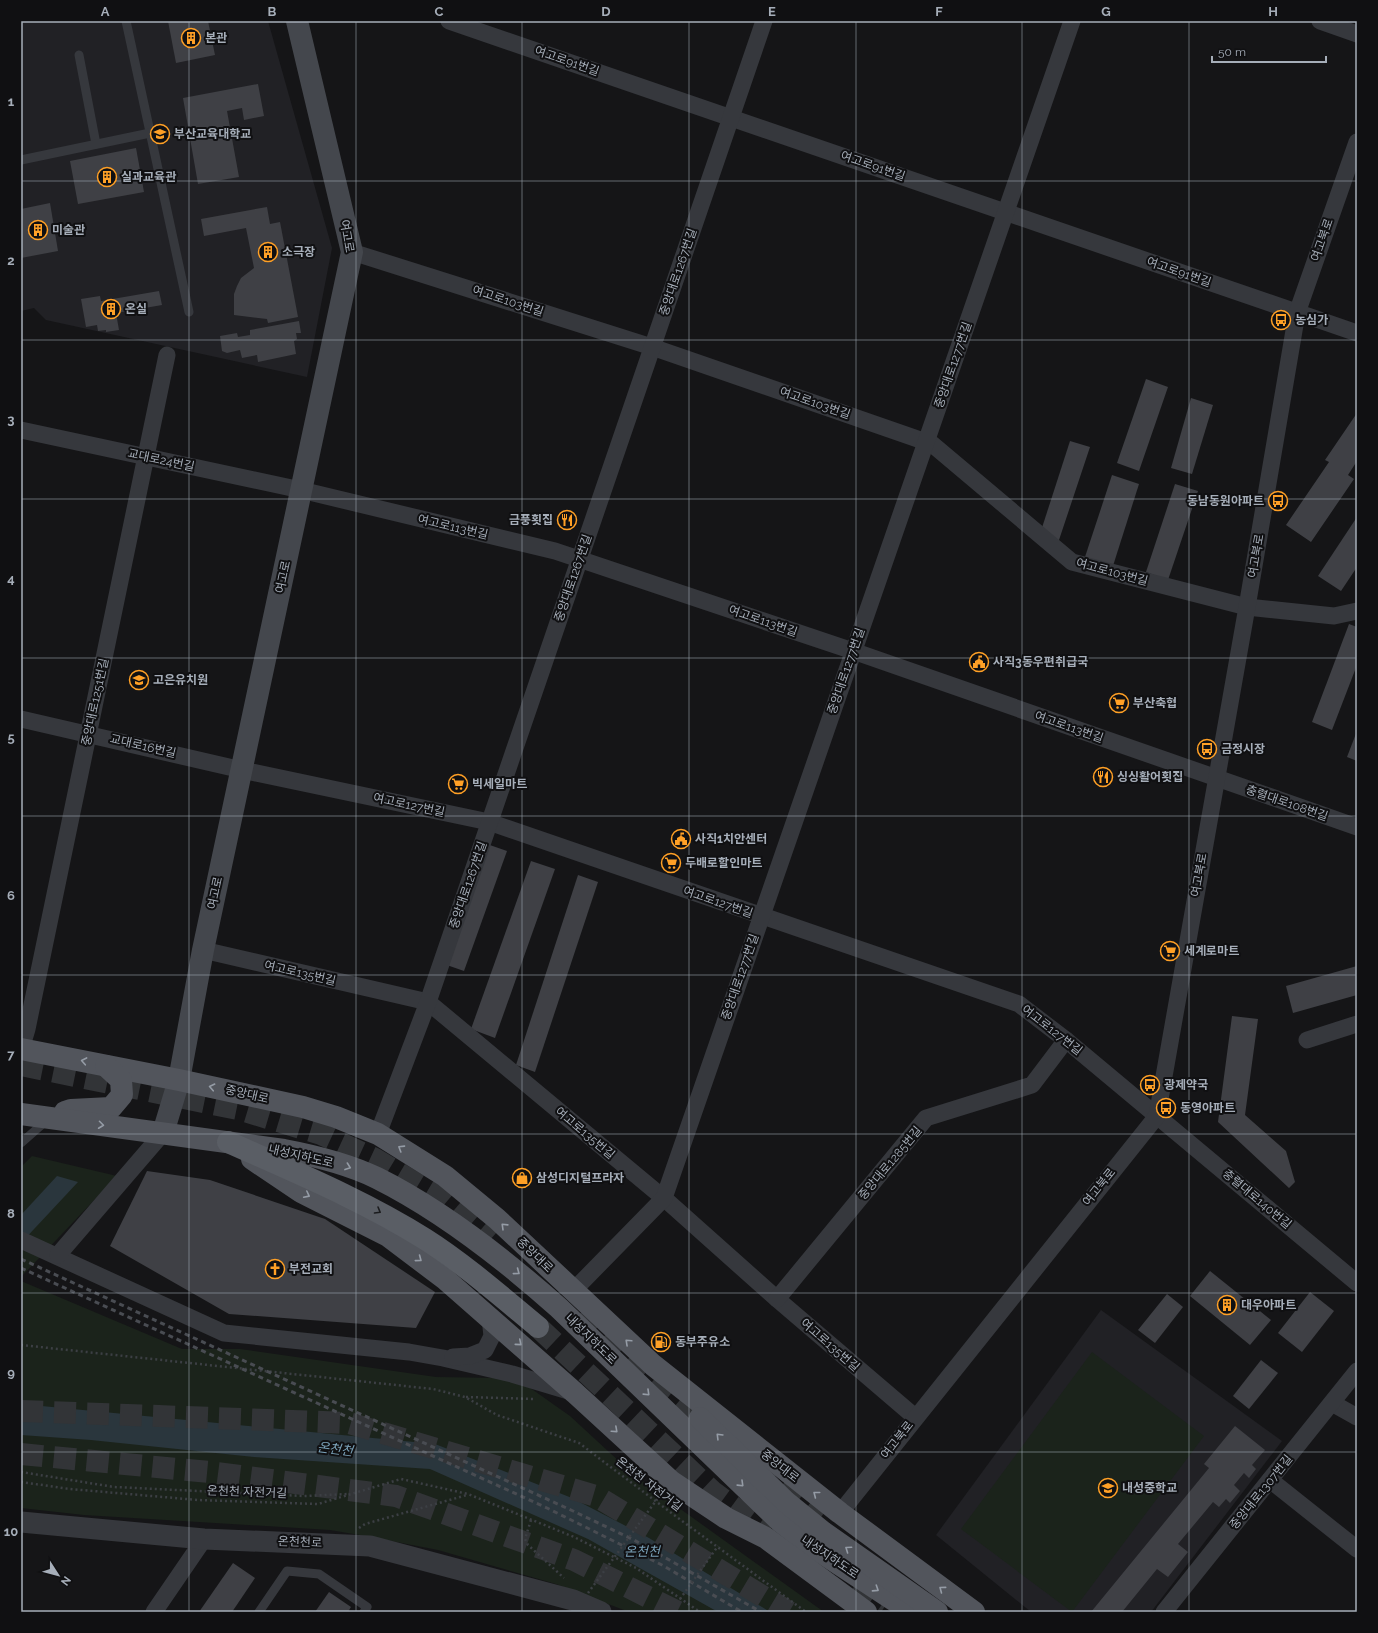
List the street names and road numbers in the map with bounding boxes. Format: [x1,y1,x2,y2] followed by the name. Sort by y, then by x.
[533,43,601,79] street label: 여고로91번길
[839,148,907,184] street label: 여고로91번길
[1308,217,1336,263] street label: 여고북로
[337,218,357,254] street label: 여고로
[657,227,699,317] street label: 중앙대로1267번길
[1145,254,1213,290] street label: 여고로91번길
[471,283,545,319] street label: 여고로103번길
[932,320,974,410] street label: 중앙대로1277번길
[778,384,852,422] street label: 여고로103번길
[126,446,196,474] street label: 교대로24번길
[416,512,490,542] street label: 여고로113번길
[552,533,594,623] street label: 중앙대로1267번길
[1245,533,1267,579] street label: 여고북로
[1074,556,1150,588] street label: 여고로103번길
[273,559,293,595] street label: 여고로
[727,603,799,639] street label: 여고로113번길
[825,626,867,716] street label: 중앙대로1277번길
[79,657,111,747] street label: 중앙대로1251번길
[1033,709,1105,745] street label: 여고로113번길
[109,732,177,760] street label: 교대로16번길
[1244,782,1330,824] street label: 충렬대로108번길
[372,791,446,819] street label: 여고로127번길
[447,840,489,930] street label: 중앙대로1267번길
[1188,852,1210,898] street label: 여고북로
[205,875,225,911] street label: 여고로
[681,883,755,921] street label: 여고로127번길
[719,932,761,1022] street label: 중앙대로1277번길
[263,958,337,988] street label: 여고로135번길
[1019,1002,1085,1058] street label: 여고로127번길
[224,1082,270,1106] street label: 중앙대로
[552,1104,618,1162] street label: 여고로135번길
[855,1124,925,1202] street label: 중앙대로1285번길
[267,1142,335,1170] street label: 내성지하도로
[1080,1165,1118,1209] street label: 여고북로
[1220,1166,1294,1232] street label: 충렬대로140번길
[514,1235,556,1275] street label: 중앙대로
[562,1311,620,1367] street label: 내성지하도로
[798,1316,862,1374] street label: 여고로135번길
[878,1418,916,1462] street label: 여고북로
[758,1447,802,1485] street label: 중앙대로
[1227,1452,1295,1532] street label: 중앙대로1307번길
[613,1454,685,1514] street label: 온천천 자전거길
[207,1484,287,1500] street label: 온천천 자전거길
[799,1533,861,1581] street label: 내성지하도로
[278,1534,322,1550] street label: 온천천로

